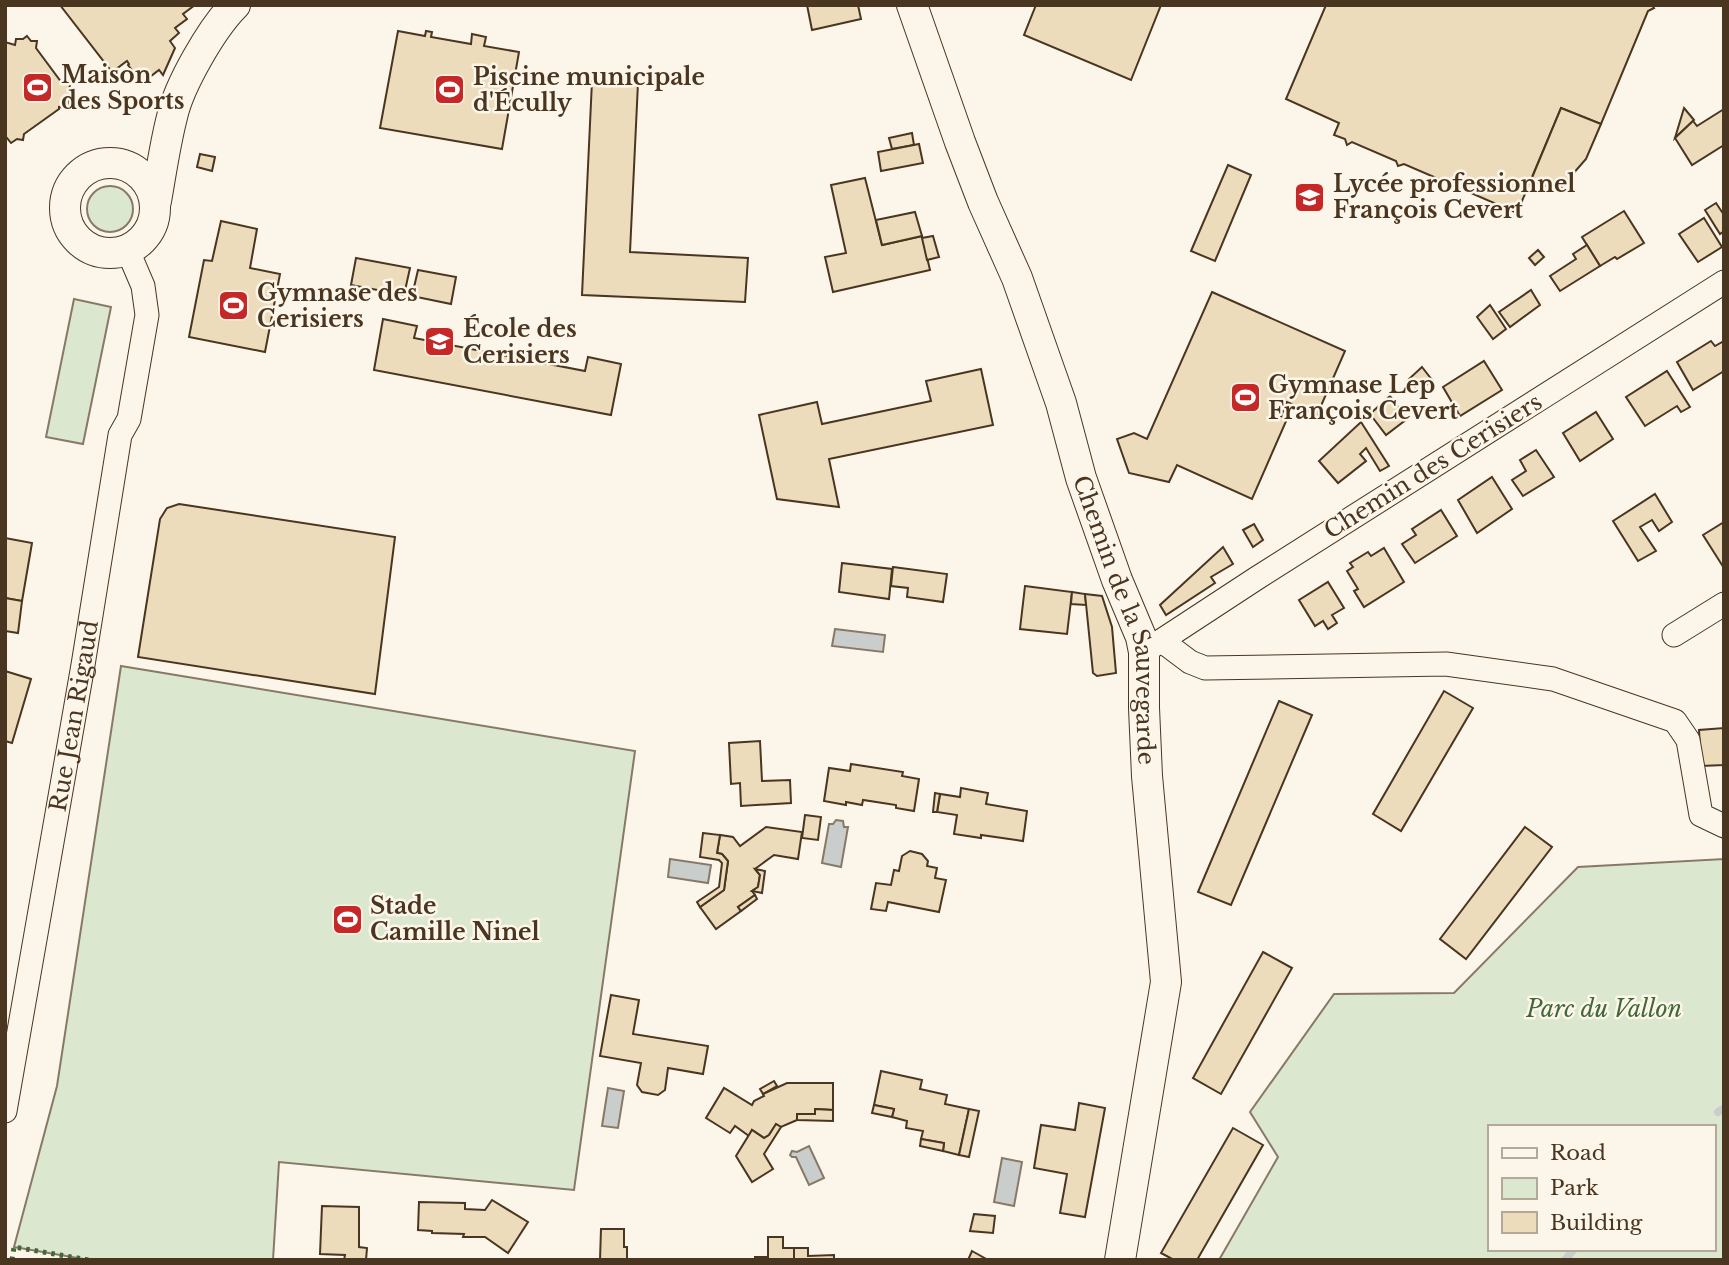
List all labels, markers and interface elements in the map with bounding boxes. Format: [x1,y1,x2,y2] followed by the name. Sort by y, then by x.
[61,61,185,115] place label: Maison des Sports
[473,63,705,117] place label: Piscine municipale d'Écully
[21,71,55,105] sports icon: Maison des Sports
[433,73,467,107] sports icon: Piscine municipale d'Écully
[1333,170,1576,224] place label: Lycée professionnel François Cevert
[1293,180,1327,214] school or university icon: Lycée professionnel François Cevert
[257,279,418,333] place label: Gymnase des Cerisiers
[217,289,251,323] sports icon: Gymnase des Cerisiers
[463,314,577,369] place label: École des Cerisiers
[423,325,457,359] school or university icon: École des Cerisiers
[1268,371,1458,425] place label: Gymnase Lep François Cevert
[1228,381,1262,415] sports icon: Gymnase Lep François Cevert
[1319,387,1547,545] street label: Chemin des Cerisiers
[1067,472,1160,765] street label: Chemin de la Sauvegarde
[44,618,104,814] street label: Rue Jean Rigaud
[370,892,540,946] place label: Stade Camille Ninel
[330,902,364,936] sports icon: Stade Camille Ninel
[1525,995,1682,1023] park label: Parc du Vallon
[1488,1125,1715,1251] legend
[1550,1140,1606,1166] text: Road
[1550,1175,1599,1201] text: Park
[1550,1210,1643,1236] text: Building

